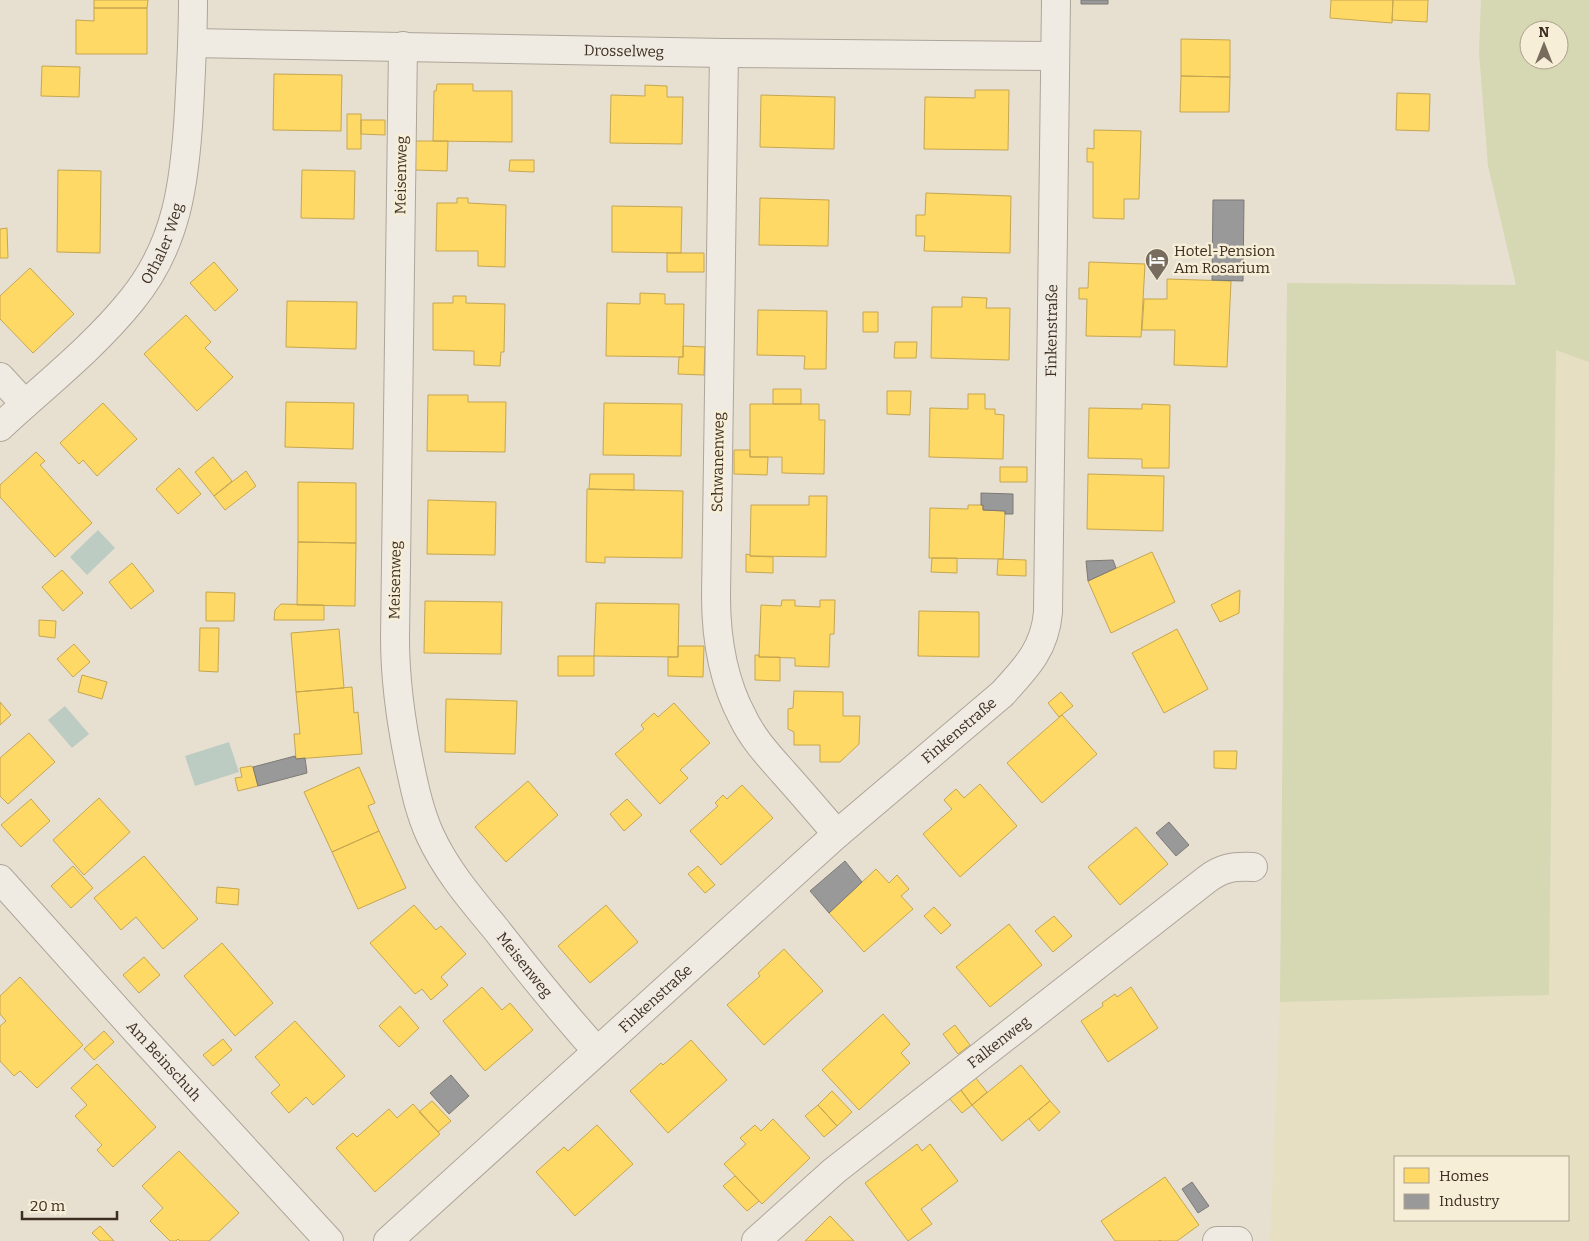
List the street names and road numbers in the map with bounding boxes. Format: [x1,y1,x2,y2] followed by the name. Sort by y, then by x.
[584,41,664,61] street label: Drosselweg
[391,136,411,214] street label: Meisenweg
[137,201,187,288] street label: Othaler Weg
[1042,284,1061,377] street label: Finkenstraße
[708,412,728,512] street label: Schwanenweg
[385,541,405,619] street label: Meisenweg
[918,694,1000,767] street label: Finkenstraße
[493,929,556,1001] street label: Meisenweg
[615,961,696,1036] street label: Finkenstraße
[964,1012,1034,1072] street label: Falkenweg
[123,1017,205,1105] street label: Am Beinschuh

